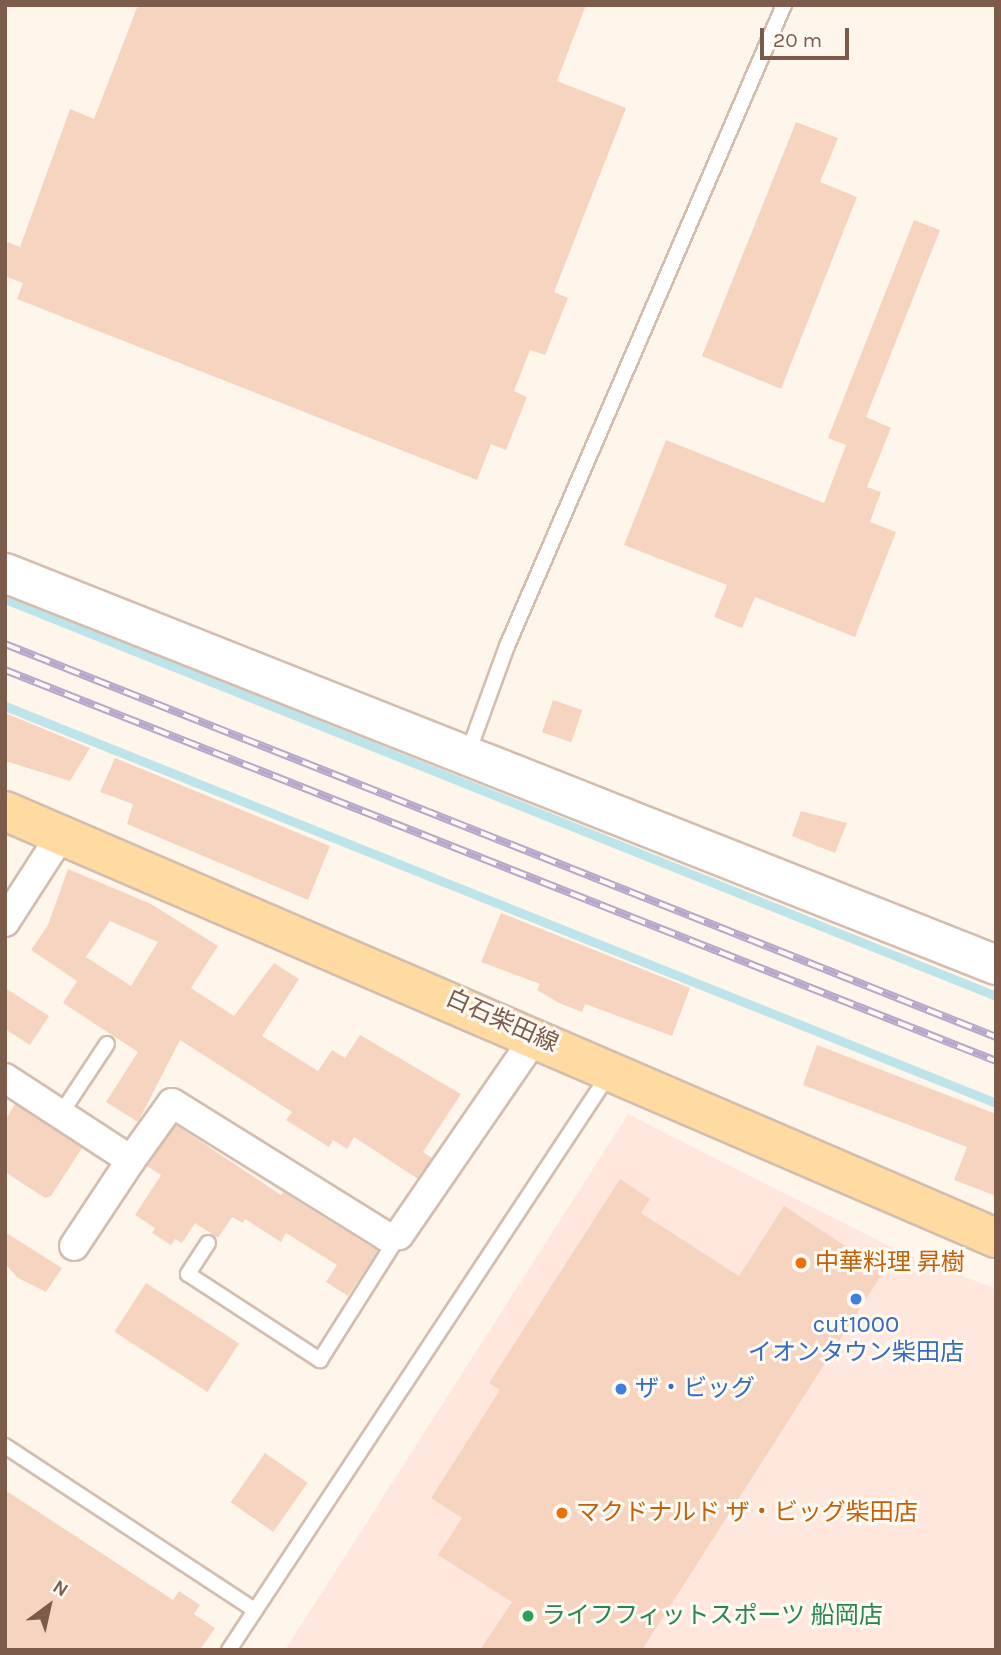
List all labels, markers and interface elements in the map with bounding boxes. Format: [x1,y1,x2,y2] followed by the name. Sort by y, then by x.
[763,14,852,58] scale bar
[773,28,822,52] text: 20 m
[441,983,563,1059] street label: 白石柴田線
[815,1249,965,1277] place label: 中華料理 昇樹
[793,1255,809,1271] marker: 中華料理 昇樹
[848,1291,864,1307] marker: cut1000 イオンタウン柴田店
[748,1311,964,1367] place label: cut1000 イオンタウン柴田店
[635,1375,755,1403] place label: ザ・ビッグ
[613,1381,629,1397] marker: ザ・ビッグ
[576,1499,918,1527] place label: マクドナルド ザ・ビッグ柴田店
[554,1505,570,1521] marker: マクドナルド ザ・ビッグ柴田店
[14,1571,84,1641] north arrow
[49,1575,72,1601] text: N
[542,1602,884,1630] place label: ライフフィットスポーツ 船岡店
[520,1608,536,1624] marker: ライフフィットスポーツ 船岡店

